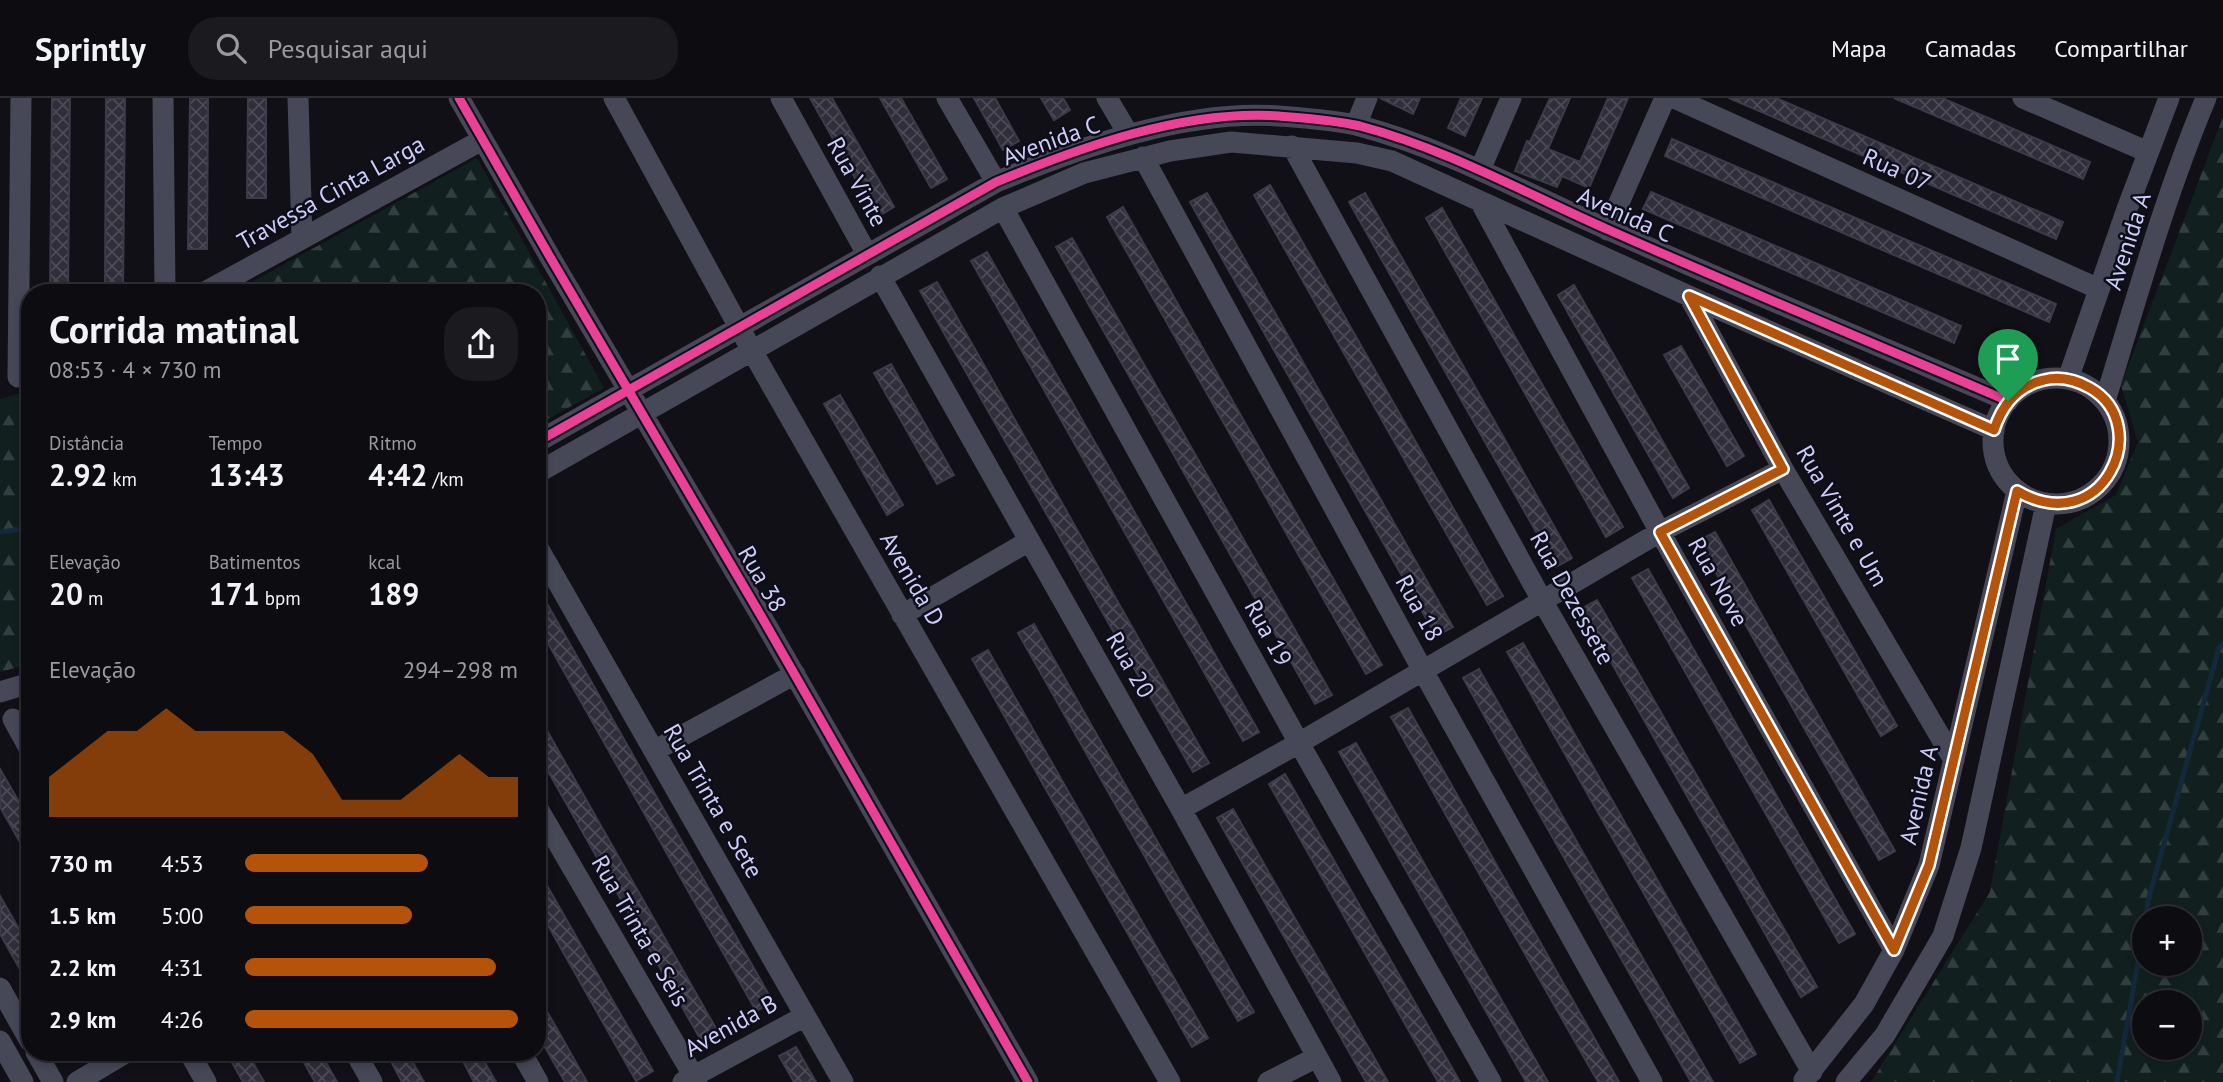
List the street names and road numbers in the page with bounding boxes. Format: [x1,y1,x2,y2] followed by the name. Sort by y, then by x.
[998,109,1104,172] street label: Avenida C
[232,128,430,257] street label: Travessa Cinta Larga
[820,131,895,232] street label: Rua Vinte
[1858,141,1936,198] street label: Rua 07
[1573,180,1678,249] street label: Avenida C
[2097,188,2158,294] street label: Avenida A
[1790,440,1895,592] street label: Rua Vinte e Um
[873,526,952,631] street label: Avenida D
[1523,526,1622,670] street label: Rua Dezessete
[1681,532,1756,632] street label: Rua Nove
[731,540,794,617] street label: Rua 38
[1389,569,1450,647] street label: Rua 18
[1238,594,1299,672] street label: Rua 19
[1099,626,1162,703] street label: Rua 20
[657,718,770,883] street label: Rua Trinta e Sete
[1892,742,1945,847] street label: Avenida A
[585,850,696,1012] street label: Rua Trinta e Seis
[679,987,783,1064] street label: Avenida B

